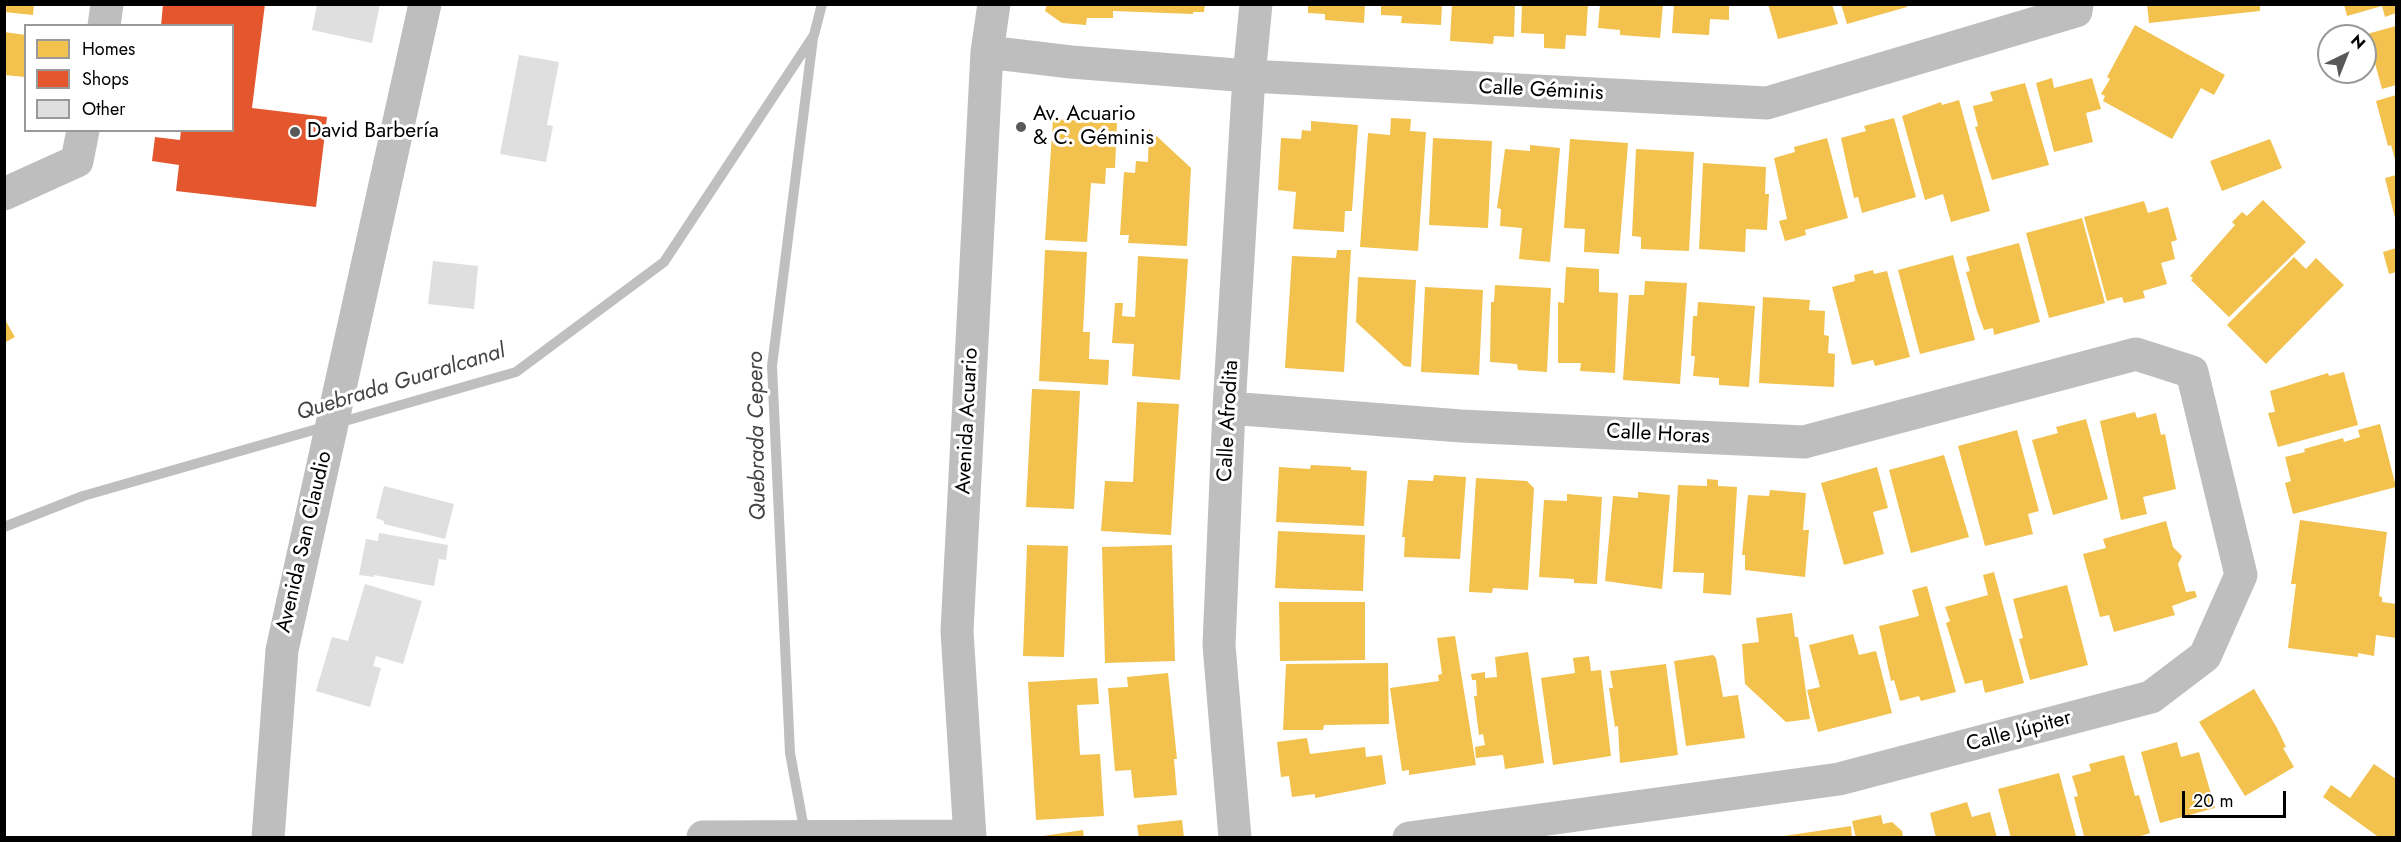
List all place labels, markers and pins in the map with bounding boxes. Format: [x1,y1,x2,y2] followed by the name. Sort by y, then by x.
[1033,102,1154,152] place label: Av. Acuario & C. Géminis
[307,119,439,145] place label: David Barbería
[1014,120,1028,134] marker: Av. Acuario & C. Géminis
[288,125,302,139] marker: David Barbería

